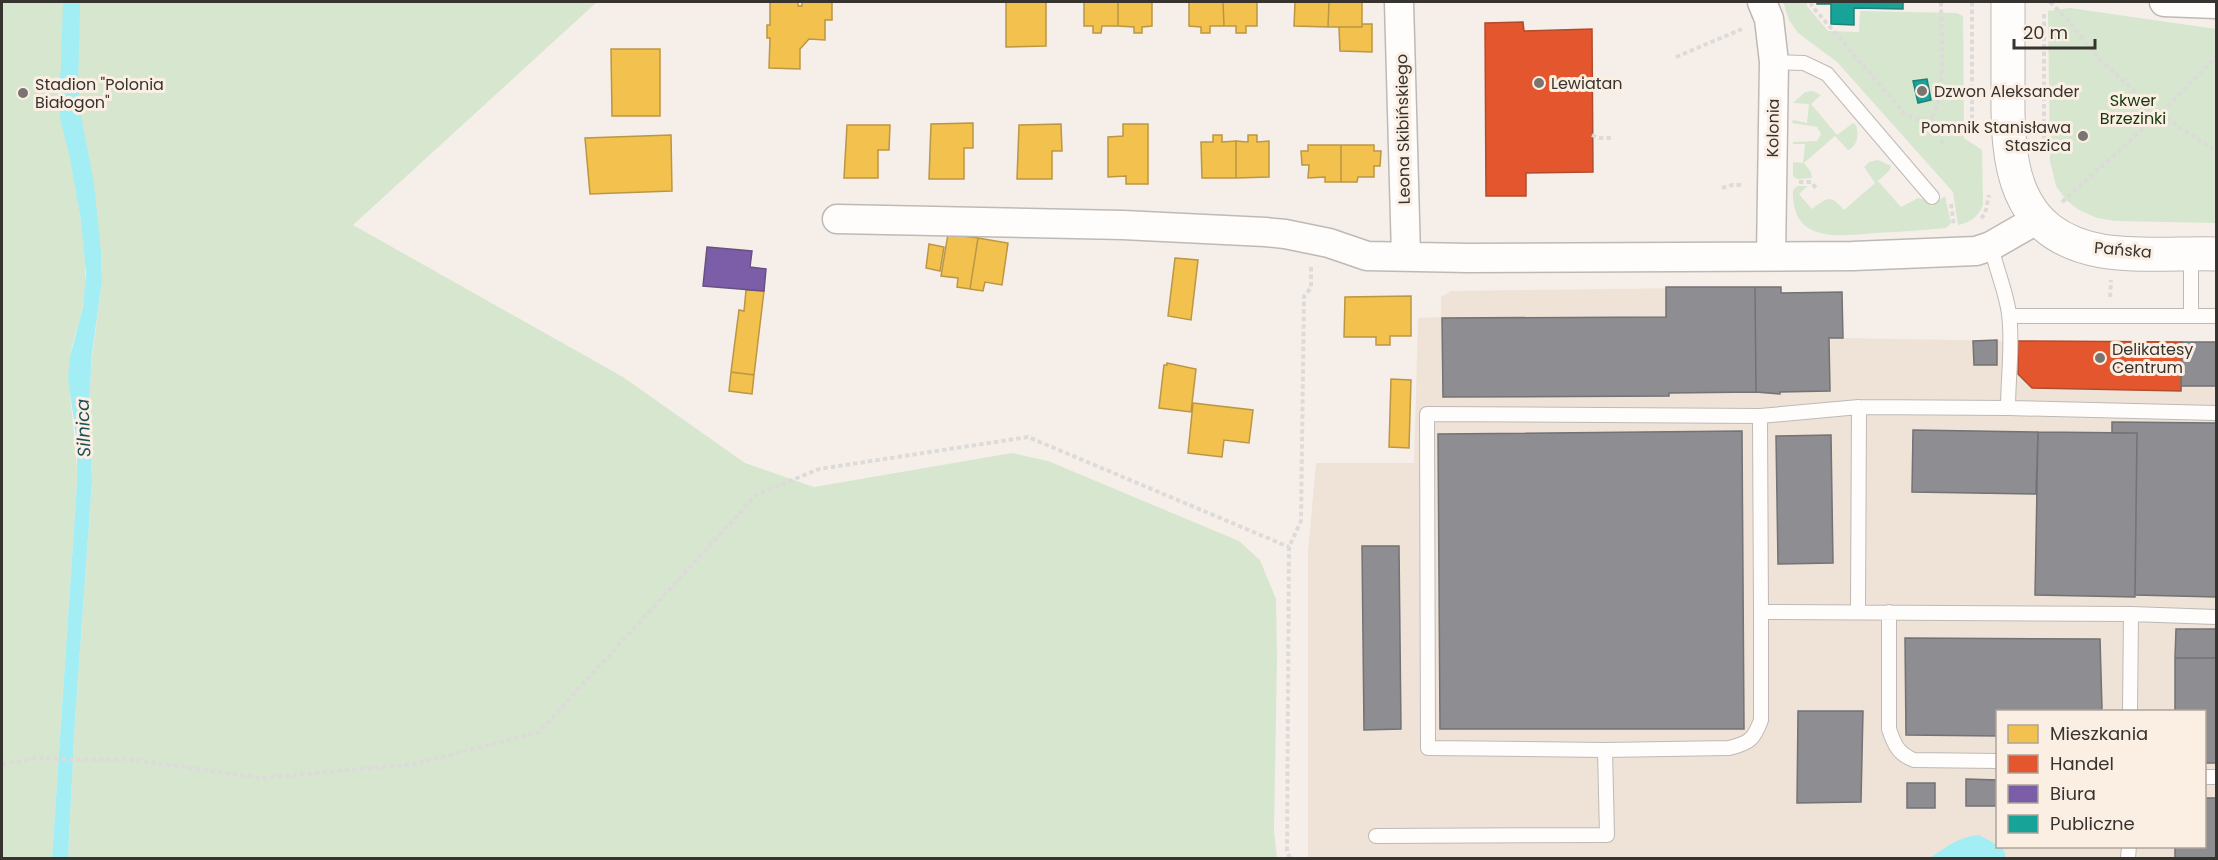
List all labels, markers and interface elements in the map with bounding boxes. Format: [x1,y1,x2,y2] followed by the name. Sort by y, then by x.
[2014,12,2095,50] scale bar
[2023,20,2068,45] text: 20 m
[1390,54,1416,204] street label: Leona Skibińskiego
[1551,72,1623,95] place label: Lewiatan
[35,73,164,114] place label: Stadion "Polonia Białogon"
[1532,76,1546,90] marker: Lewiatan
[1934,80,2079,103] place label: Dzwon Aleksander
[1915,84,1929,98] marker: Dzwon Aleksander
[16,86,30,100] marker: Stadion "Polonia Białogon"
[2100,89,2166,130] park label: Skwer Brzezinki
[1761,98,1785,158] street label: Kolonia
[1921,116,2071,157] place label: Pomnik Stanisława Staszica
[2076,129,2090,143] marker: Pomnik Stanisława Staszica
[2093,236,2153,264] street label: Pańska
[2112,338,2193,379] place label: Delikatesy Centrum
[2093,351,2107,365] marker: Delikatesy Centrum
[69,398,97,458] water label: Silnica
[1996,710,2206,848] legend
[2050,721,2148,746] text: Mieszkania
[2050,751,2114,776] text: Handel
[2050,781,2096,806] text: Biura
[2050,811,2135,836] text: Publiczne

